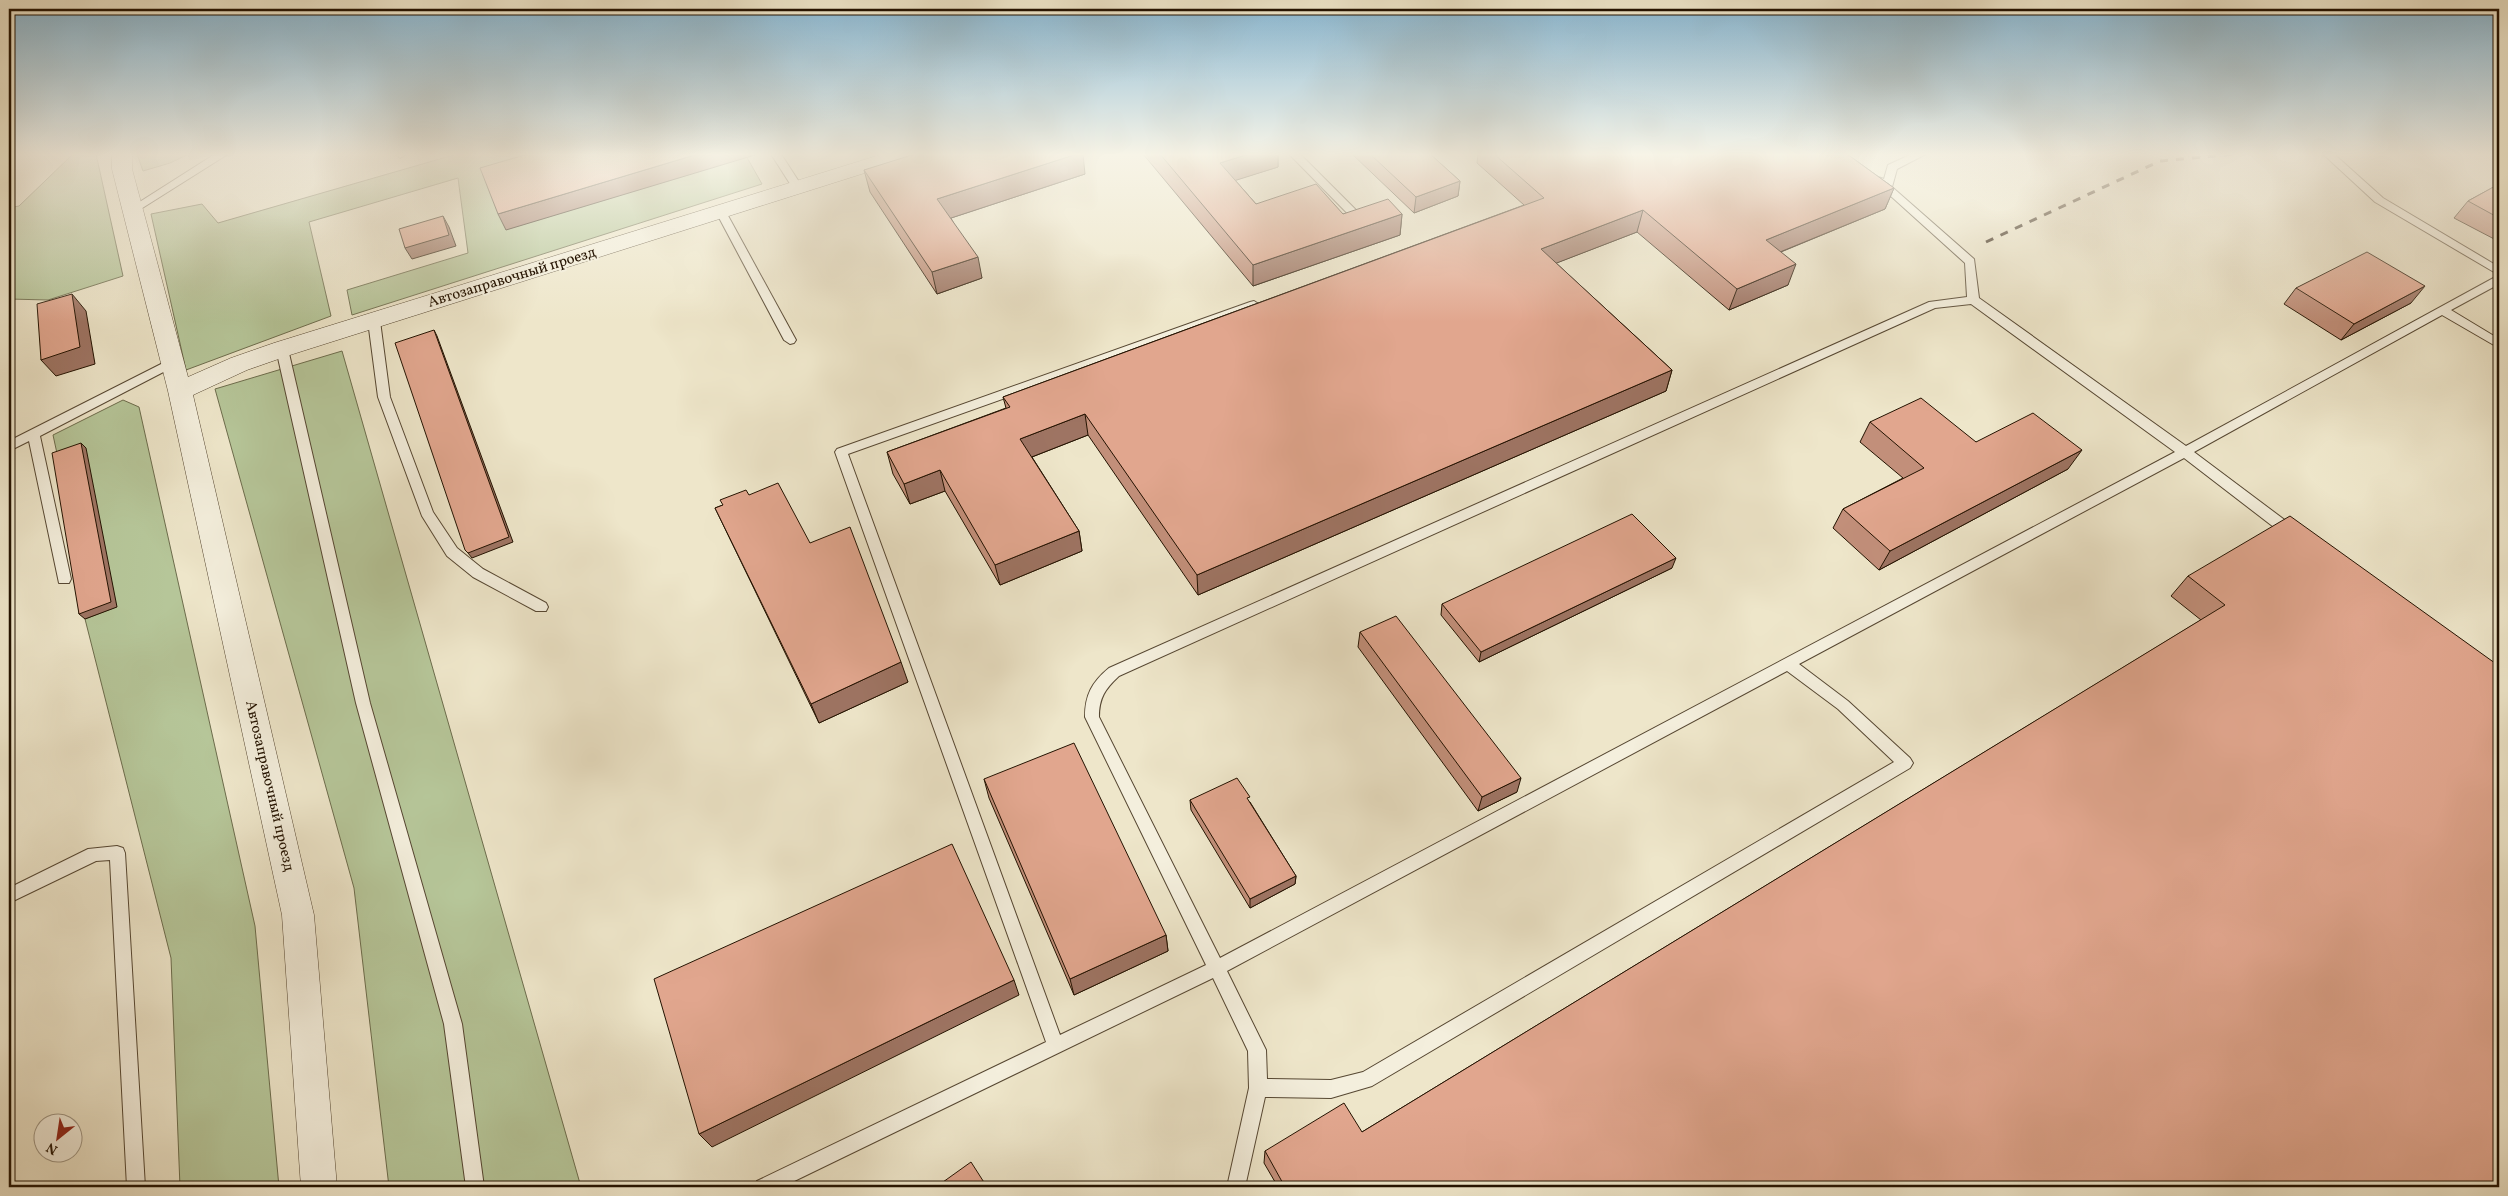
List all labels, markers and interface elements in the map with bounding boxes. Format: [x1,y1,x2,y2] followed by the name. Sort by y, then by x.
[425,242,599,314] street label: Автозаправочный проезд
[239,698,299,874] street label: Автозаправочный проезд
[32,1114,82,1164] north arrow
[43,1137,61,1159] text: N

